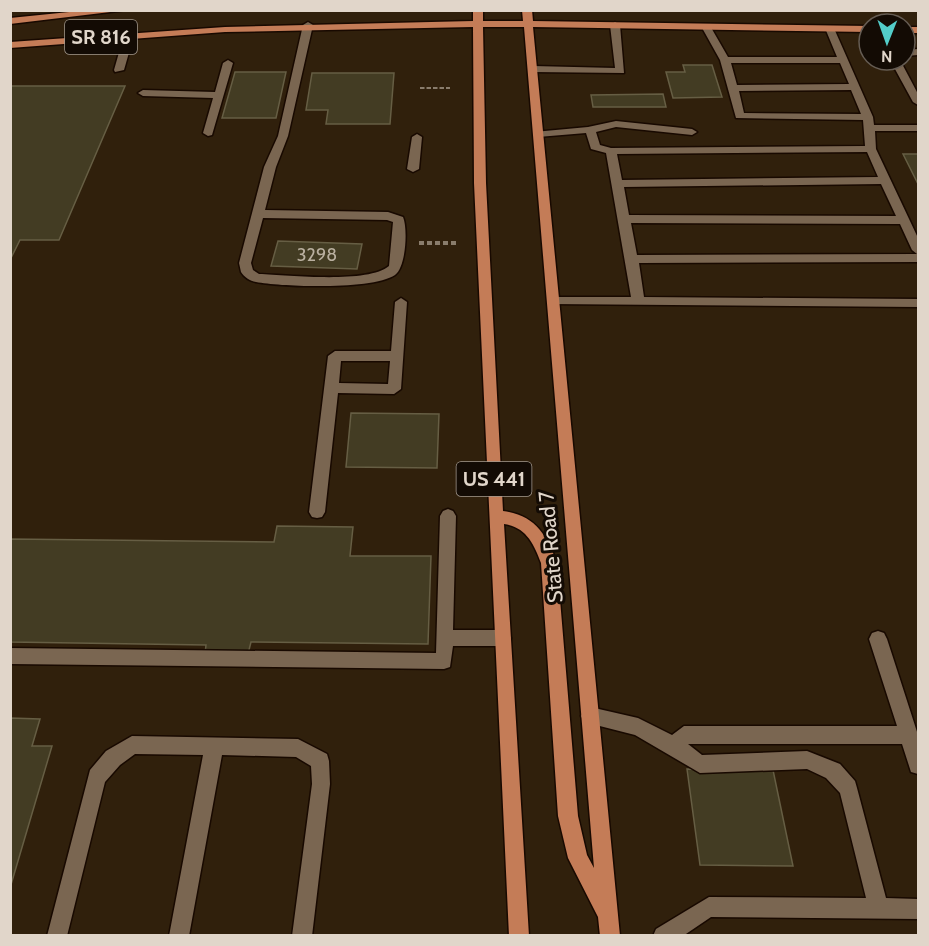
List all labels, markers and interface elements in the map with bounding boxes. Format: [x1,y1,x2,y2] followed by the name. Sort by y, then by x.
[857,12,917,72] north arrow
[65,20,137,54] road number: SR 816
[881,47,893,66] text: N
[297,244,337,266] house number: 3298
[456,462,532,496] road number: US 441
[533,490,568,604] street label: State Road 7

